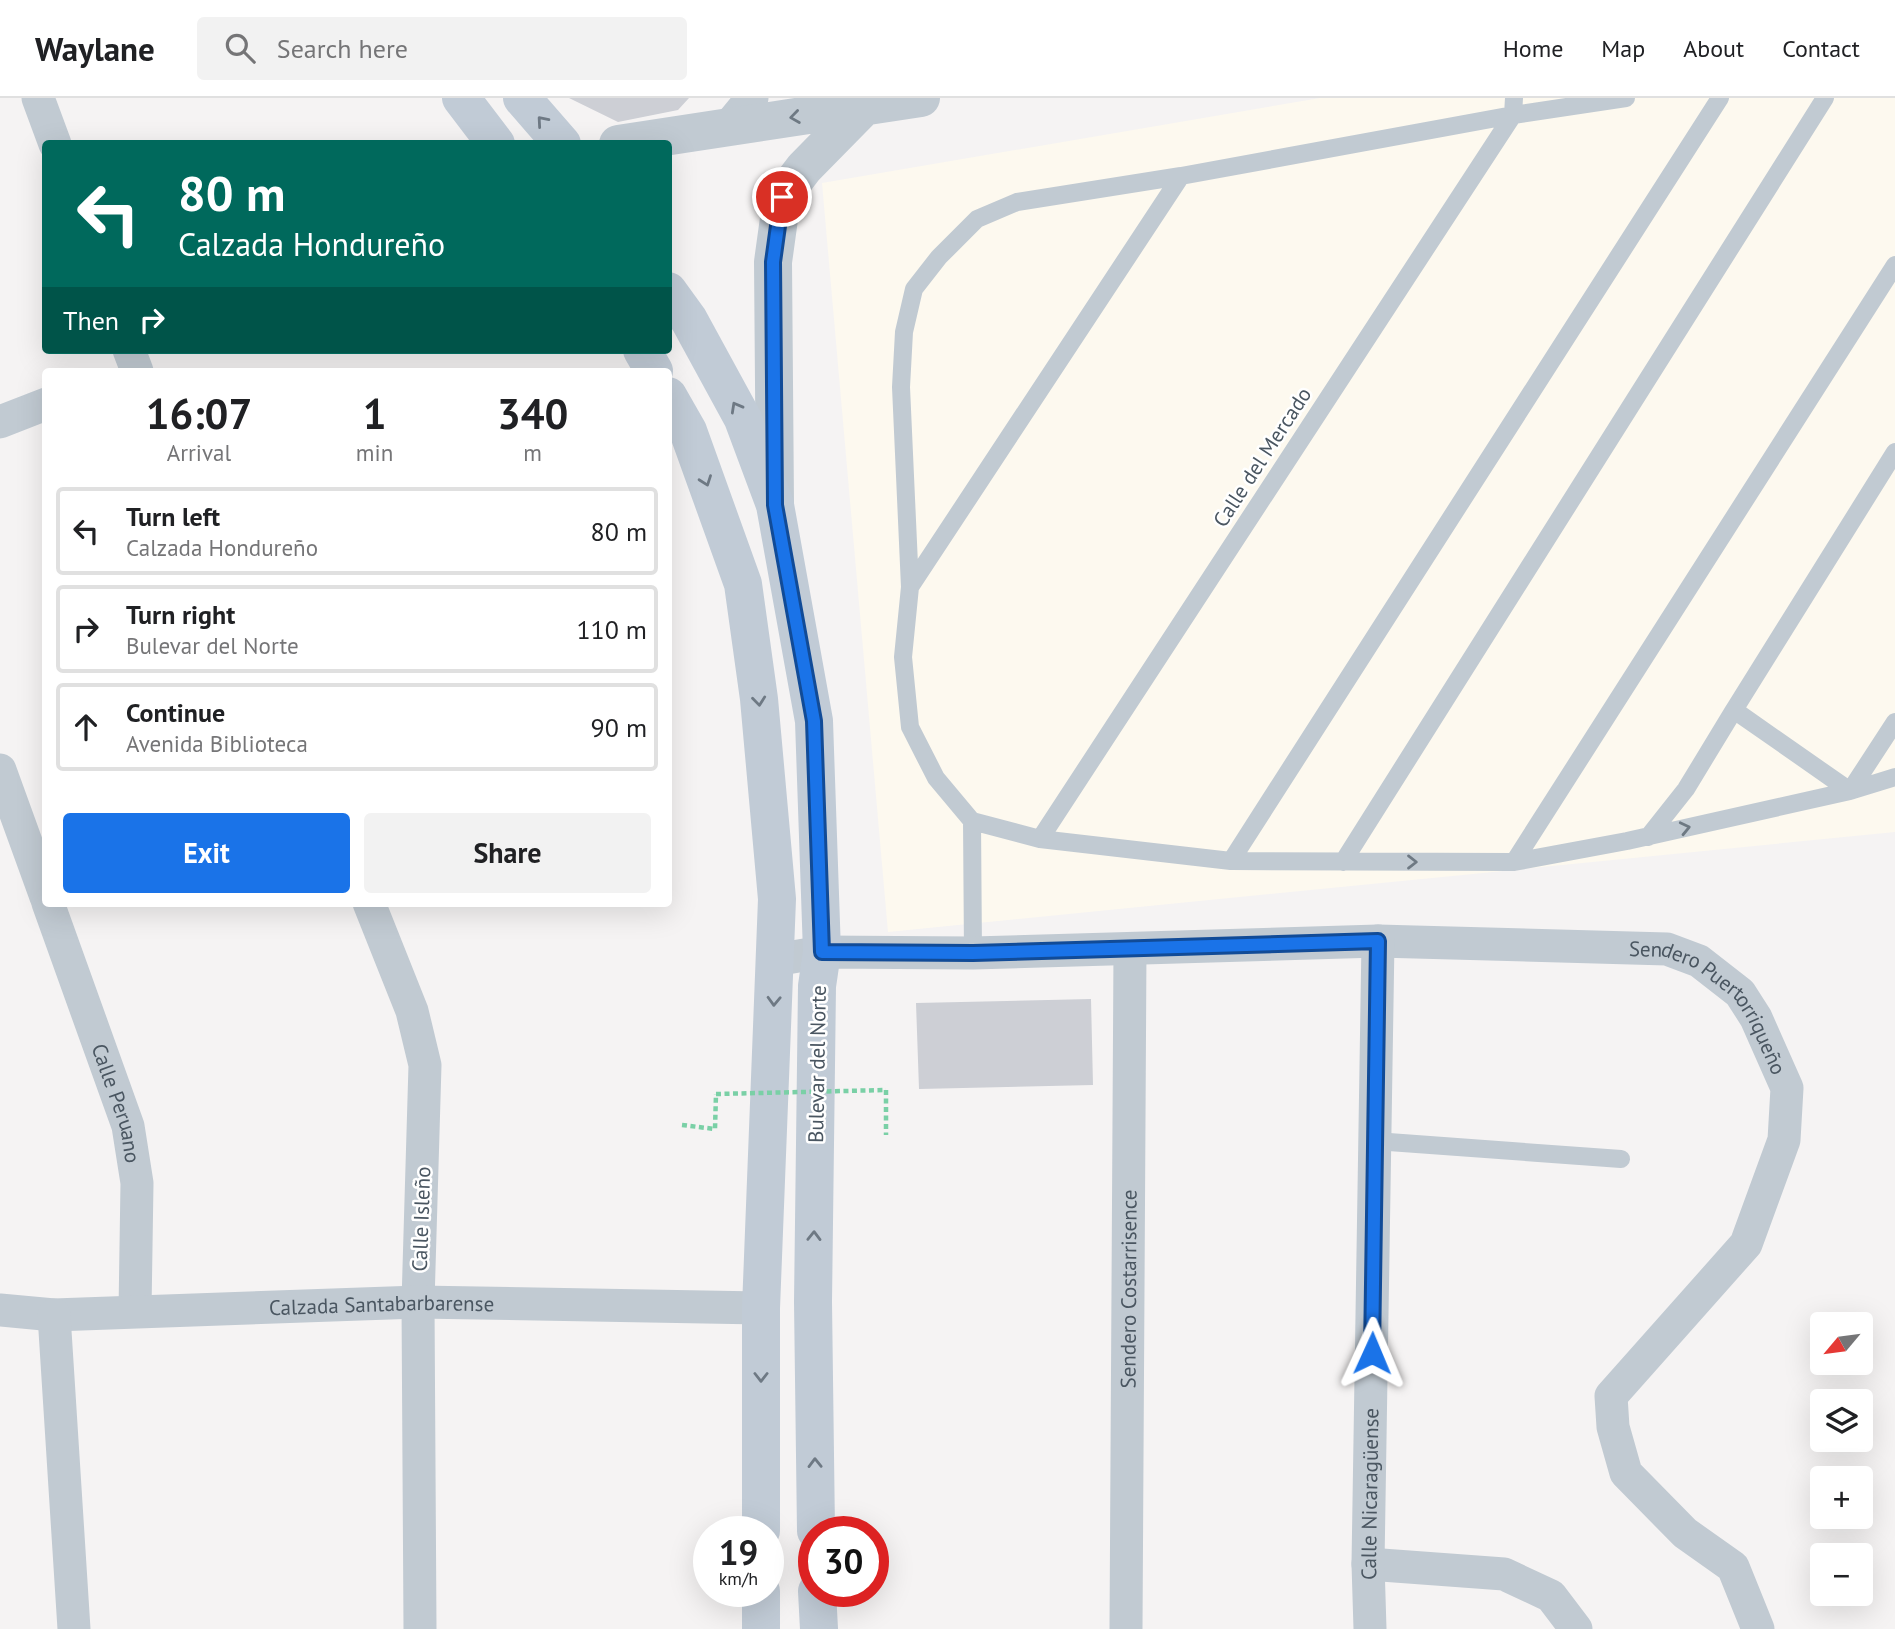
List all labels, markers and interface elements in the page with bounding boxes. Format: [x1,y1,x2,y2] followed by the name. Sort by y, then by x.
[197,17,687,80] search box
[35,27,155,70] text: Waylane
[221,29,259,67] icon: search
[277,32,408,65] text: Search here
[1503,33,1563,64] text: Home
[1601,33,1645,64] text: Map
[1683,33,1744,64] text: About
[1782,33,1860,64] text: Contact
[790,110,801,125] one-way arrow
[538,116,550,129] one-way arrow
[178,161,285,225] text: 80 m
[752,167,812,227] pin
[63,168,154,259] icon: left
[763,178,801,216] icon: arrive
[178,223,445,265] text: Calzada Hondureño
[133,301,171,339] icon: right
[63,304,119,337] text: Then
[1207,382,1317,532] street label: Calle del Mercado
[146,386,252,441] text: 16:07
[363,386,386,441] text: 1
[497,386,568,441] text: 340
[731,402,745,414] one-way arrow
[167,438,231,467] text: Arrival
[356,438,393,467] text: min
[523,438,542,467] text: m
[698,474,712,486] one-way arrow
[126,500,220,533] text: Turn left
[67,512,105,550] icon: left
[591,515,647,548] text: 80 m
[126,533,318,562] text: Calzada Hondureño
[126,598,235,631] text: Turn right
[67,610,105,648] icon: right
[576,613,647,646] text: 110 m
[126,631,299,660] text: Bulevar del Norte
[752,695,767,707] one-way arrow
[126,696,225,729] text: Continue
[67,708,105,746] icon: ahead
[591,711,647,744] text: 90 m
[126,729,308,758] text: Avenida Biblioteca
[63,813,350,893] button: Exit
[364,813,651,893] button: Share
[1679,822,1691,837] one-way arrow
[1407,854,1417,870] one-way arrow
[1629,934,1793,1079] street label: Sendero Puertorriqueño
[802,985,832,1143] street label: Bulevar del Norte
[766,996,781,1007] one-way arrow
[86,1040,147,1165] street label: Calle Peruano
[406,1166,436,1272] street label: Calle Isleño
[1114,1189,1142,1389] street label: Sendero Costarrisence
[806,1230,822,1240] one-way arrow
[268,1288,495,1321] street label: Calzada Santabarbarense
[1810,1312,1872,1376] north arrow
[1810,1312,1873,1606] map controls
[1335,1316,1409,1390] position arrow
[753,1372,769,1382] one-way arrow
[1810,1389,1873,1452] button: layers
[1354,1408,1384,1581] street label: Calle Nicaragüense
[807,1457,823,1468] one-way arrow
[1810,1466,1873,1529] button: +
[798,1516,889,1607] speed limit sign: 30
[719,1529,758,1575] text: 19
[1810,1543,1873,1606] button: −
[719,1567,758,1590] text: km/h

